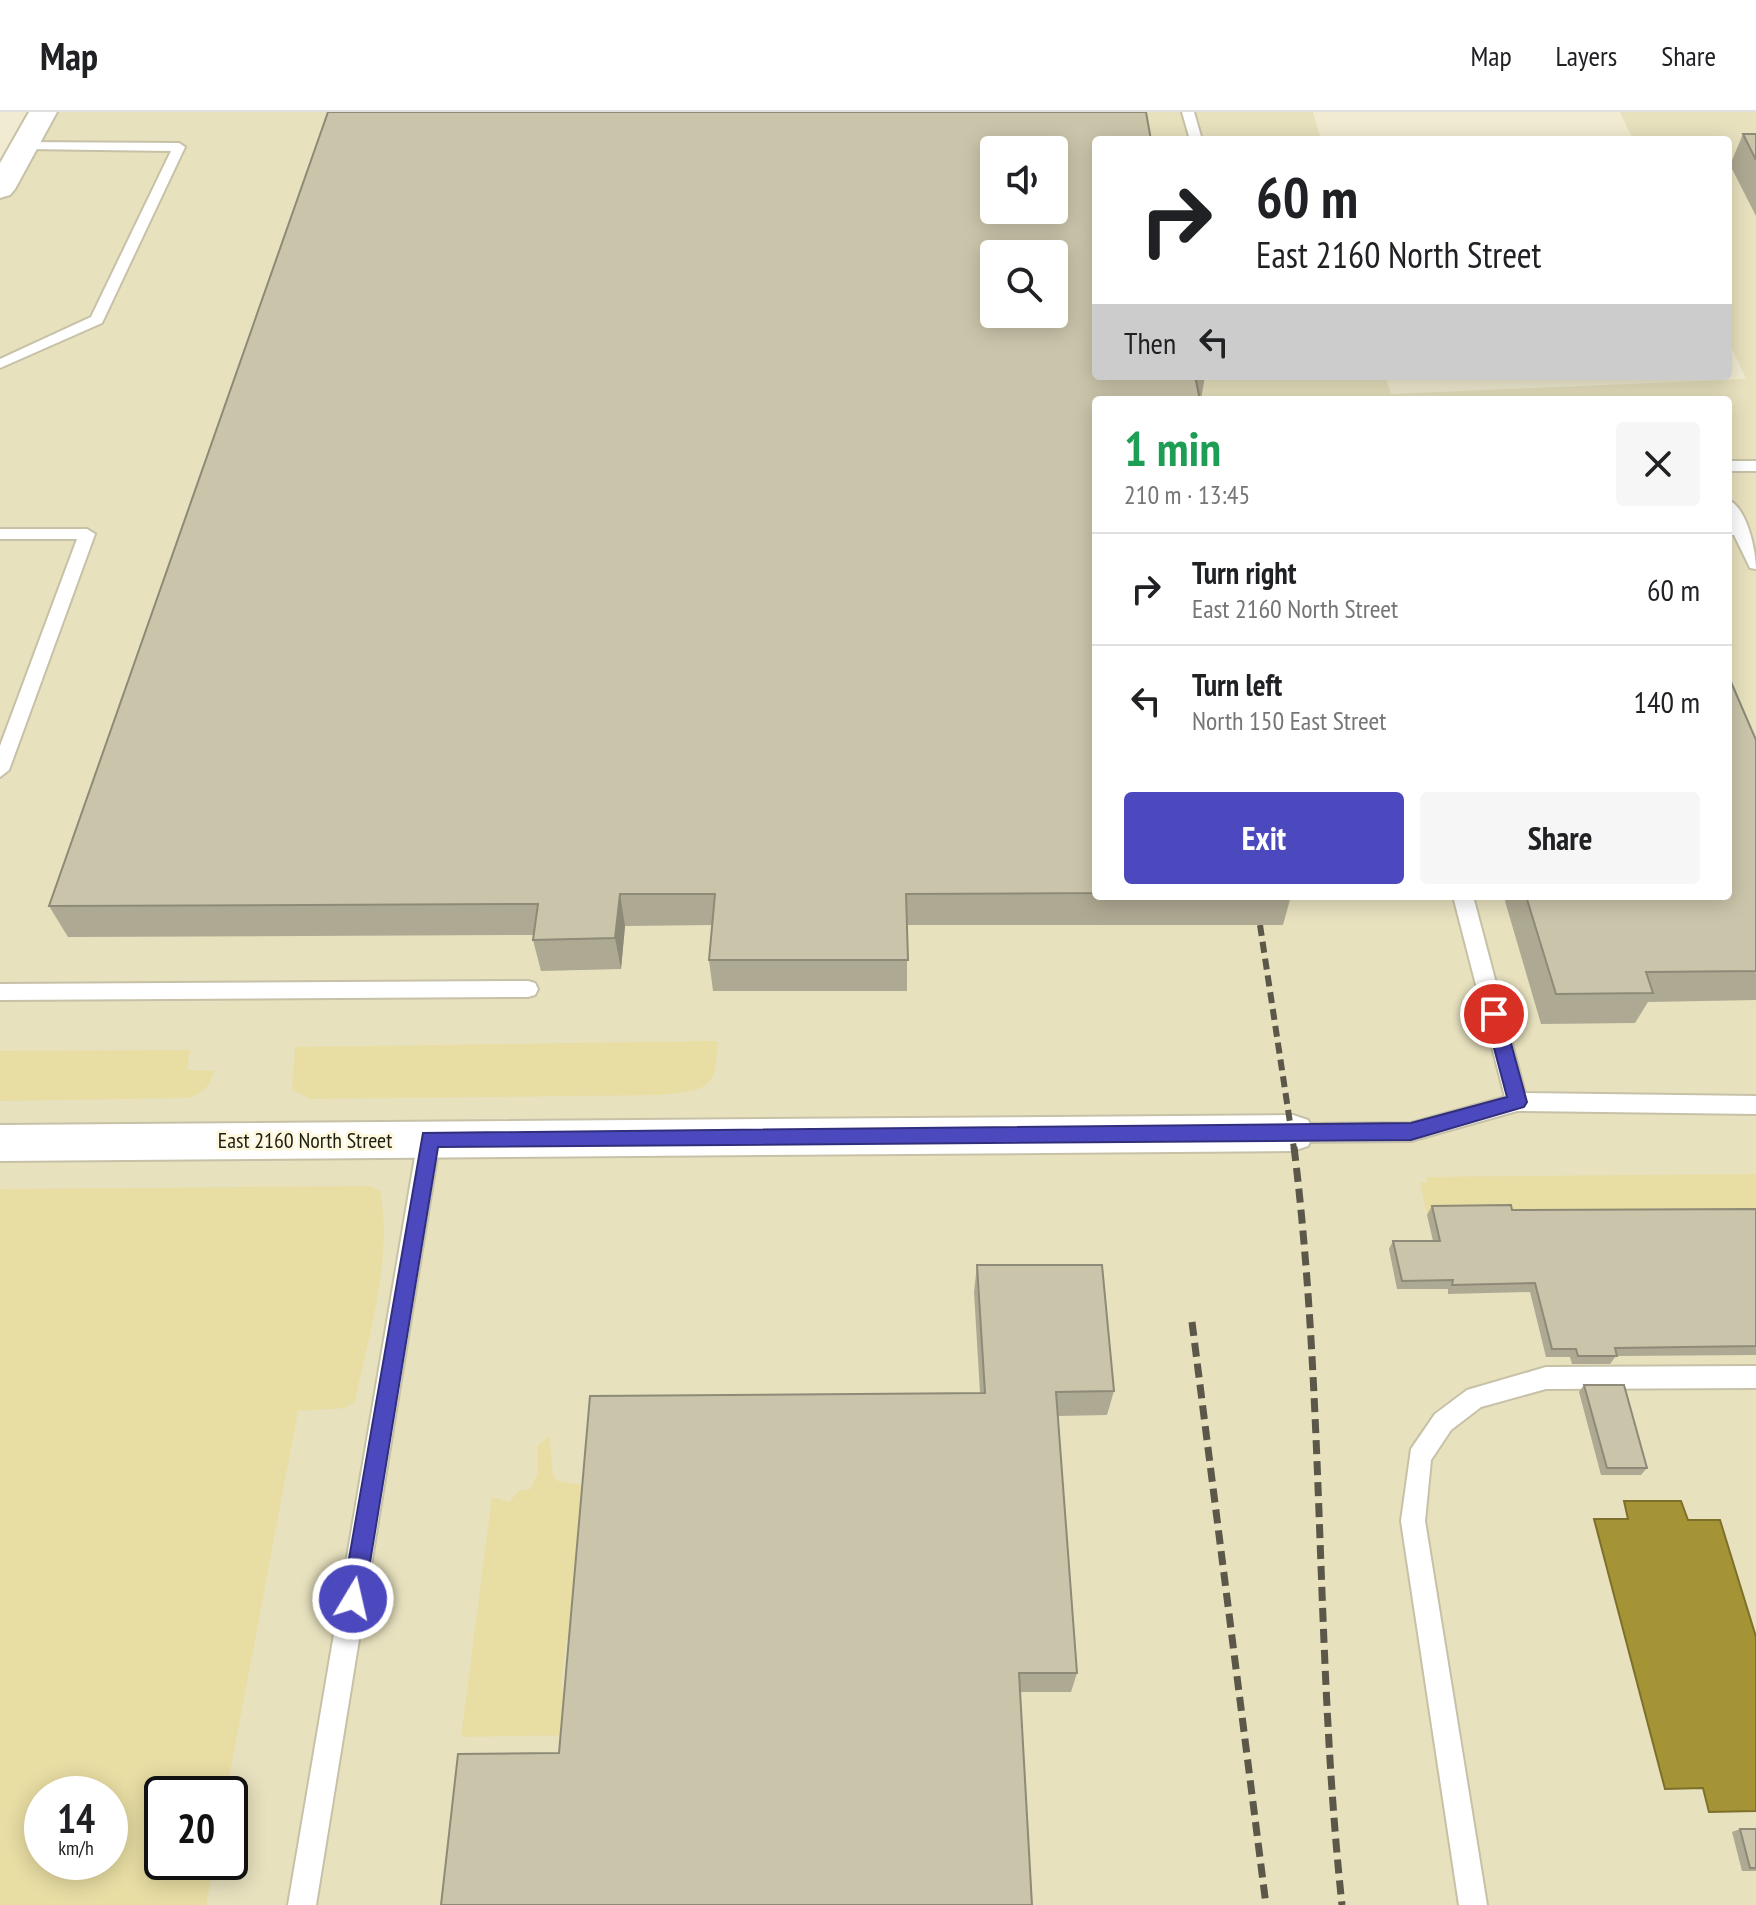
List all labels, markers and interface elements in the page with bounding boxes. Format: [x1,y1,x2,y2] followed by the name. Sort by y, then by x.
[40,31,98,80] text: Map
[1470,37,1512,74] text: Map
[1556,37,1617,74] text: Layers
[1661,37,1716,74] text: Share
[980,136,1068,328] map controls
[980,136,1068,224] button: sound
[1256,161,1358,233] text: 60 m
[1124,168,1228,272] icon: right
[1256,231,1542,278] text: East 2160 North Street
[980,240,1068,328] button: search
[1192,320,1236,364] icon: left
[1124,323,1176,362] text: Then
[1124,417,1221,479] text: 1 min
[1616,422,1700,506] button: close
[1124,478,1250,511] text: 210 m · 13:45
[1192,553,1296,592] text: Turn right
[1124,567,1168,611] icon: right
[1647,570,1700,609] text: 60 m
[1192,592,1398,625] text: East 2160 North Street
[1192,665,1282,704] text: Turn left
[1124,679,1168,723] icon: left
[1634,682,1700,721] text: 140 m
[1192,704,1387,737] text: North 150 East Street
[1124,792,1404,884] button: Exit
[1420,792,1700,884] button: Share
[1460,980,1528,1048] pin
[1472,992,1516,1036] icon: arrive
[218,1126,392,1154] street label: East 2160 North Street
[311,1557,395,1641] position arrow
[144,1776,248,1880] speed limit sign: 20
[57,1792,95,1844] text: 14
[58,1835,94,1861] text: km/h

